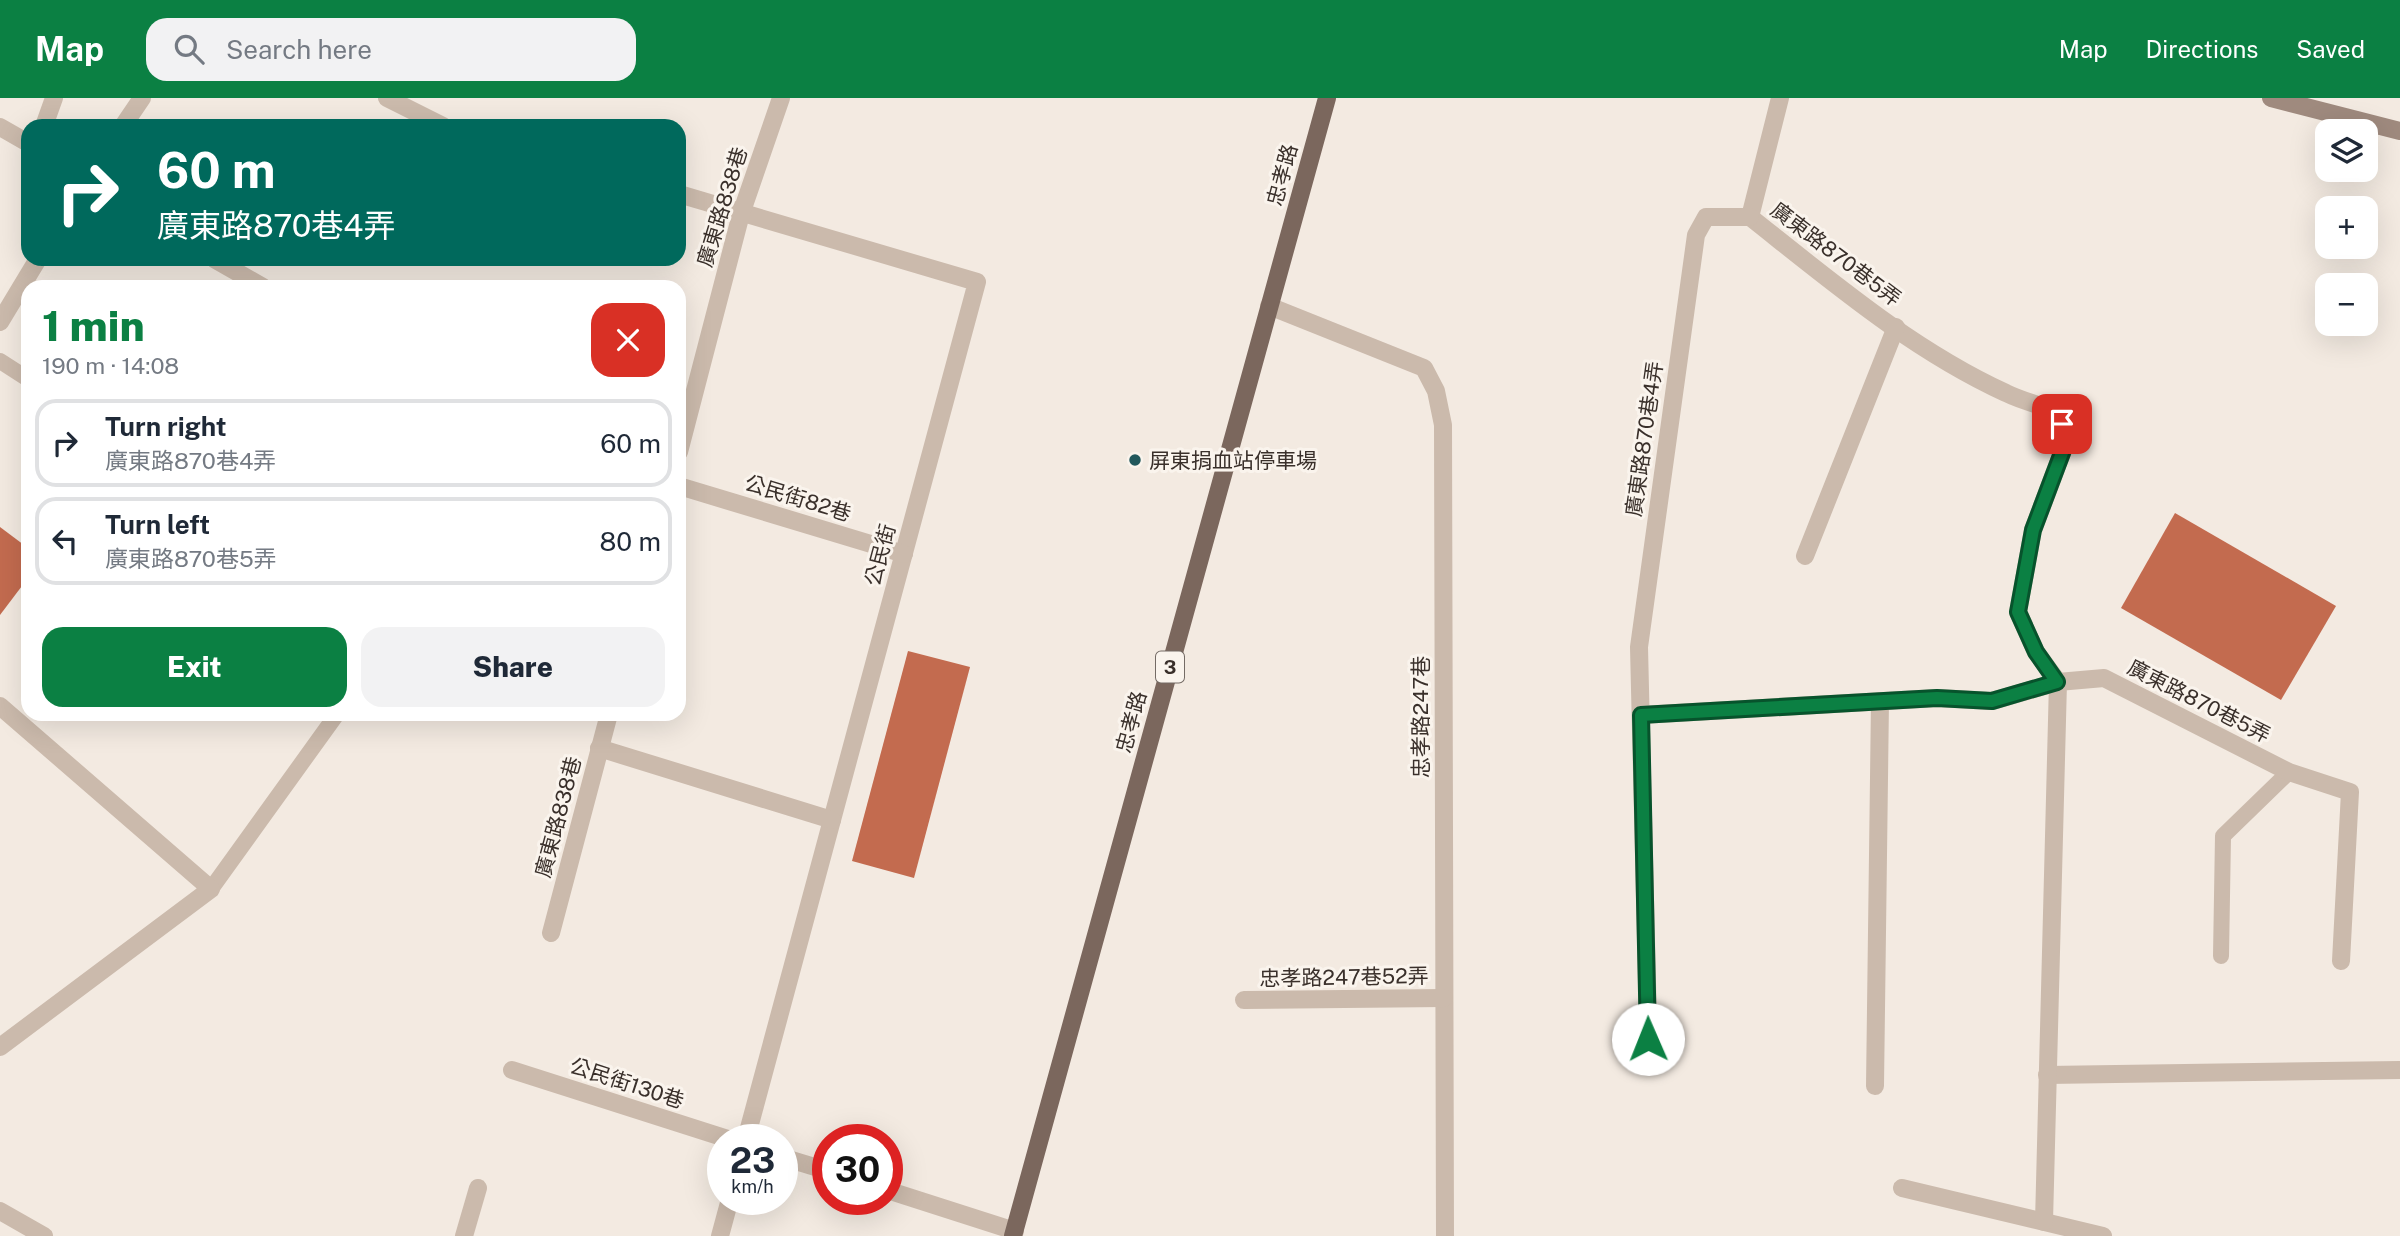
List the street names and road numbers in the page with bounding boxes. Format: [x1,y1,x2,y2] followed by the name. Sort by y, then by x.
[1262,141,1302,209] street label: 忠孝路
[692,144,752,270] street label: 廣東路838巷
[1766,197,1906,311] street label: 廣東路870巷5弄
[1621,360,1667,518] street label: 廣東路870巷4弄
[742,470,854,526] street label: 公民街82巷
[860,521,900,589] street label: 公民街
[1156,652,1184,682] road number: 3
[2124,654,2274,748] street label: 廣東路870巷5弄
[1408,656,1433,778] street label: 忠孝路247巷
[1111,688,1151,756] street label: 忠孝路
[530,754,586,880] street label: 廣東路838巷
[1259,963,1429,991] street label: 忠孝路247巷52弄
[567,1053,687,1113] street label: 公民街130巷

